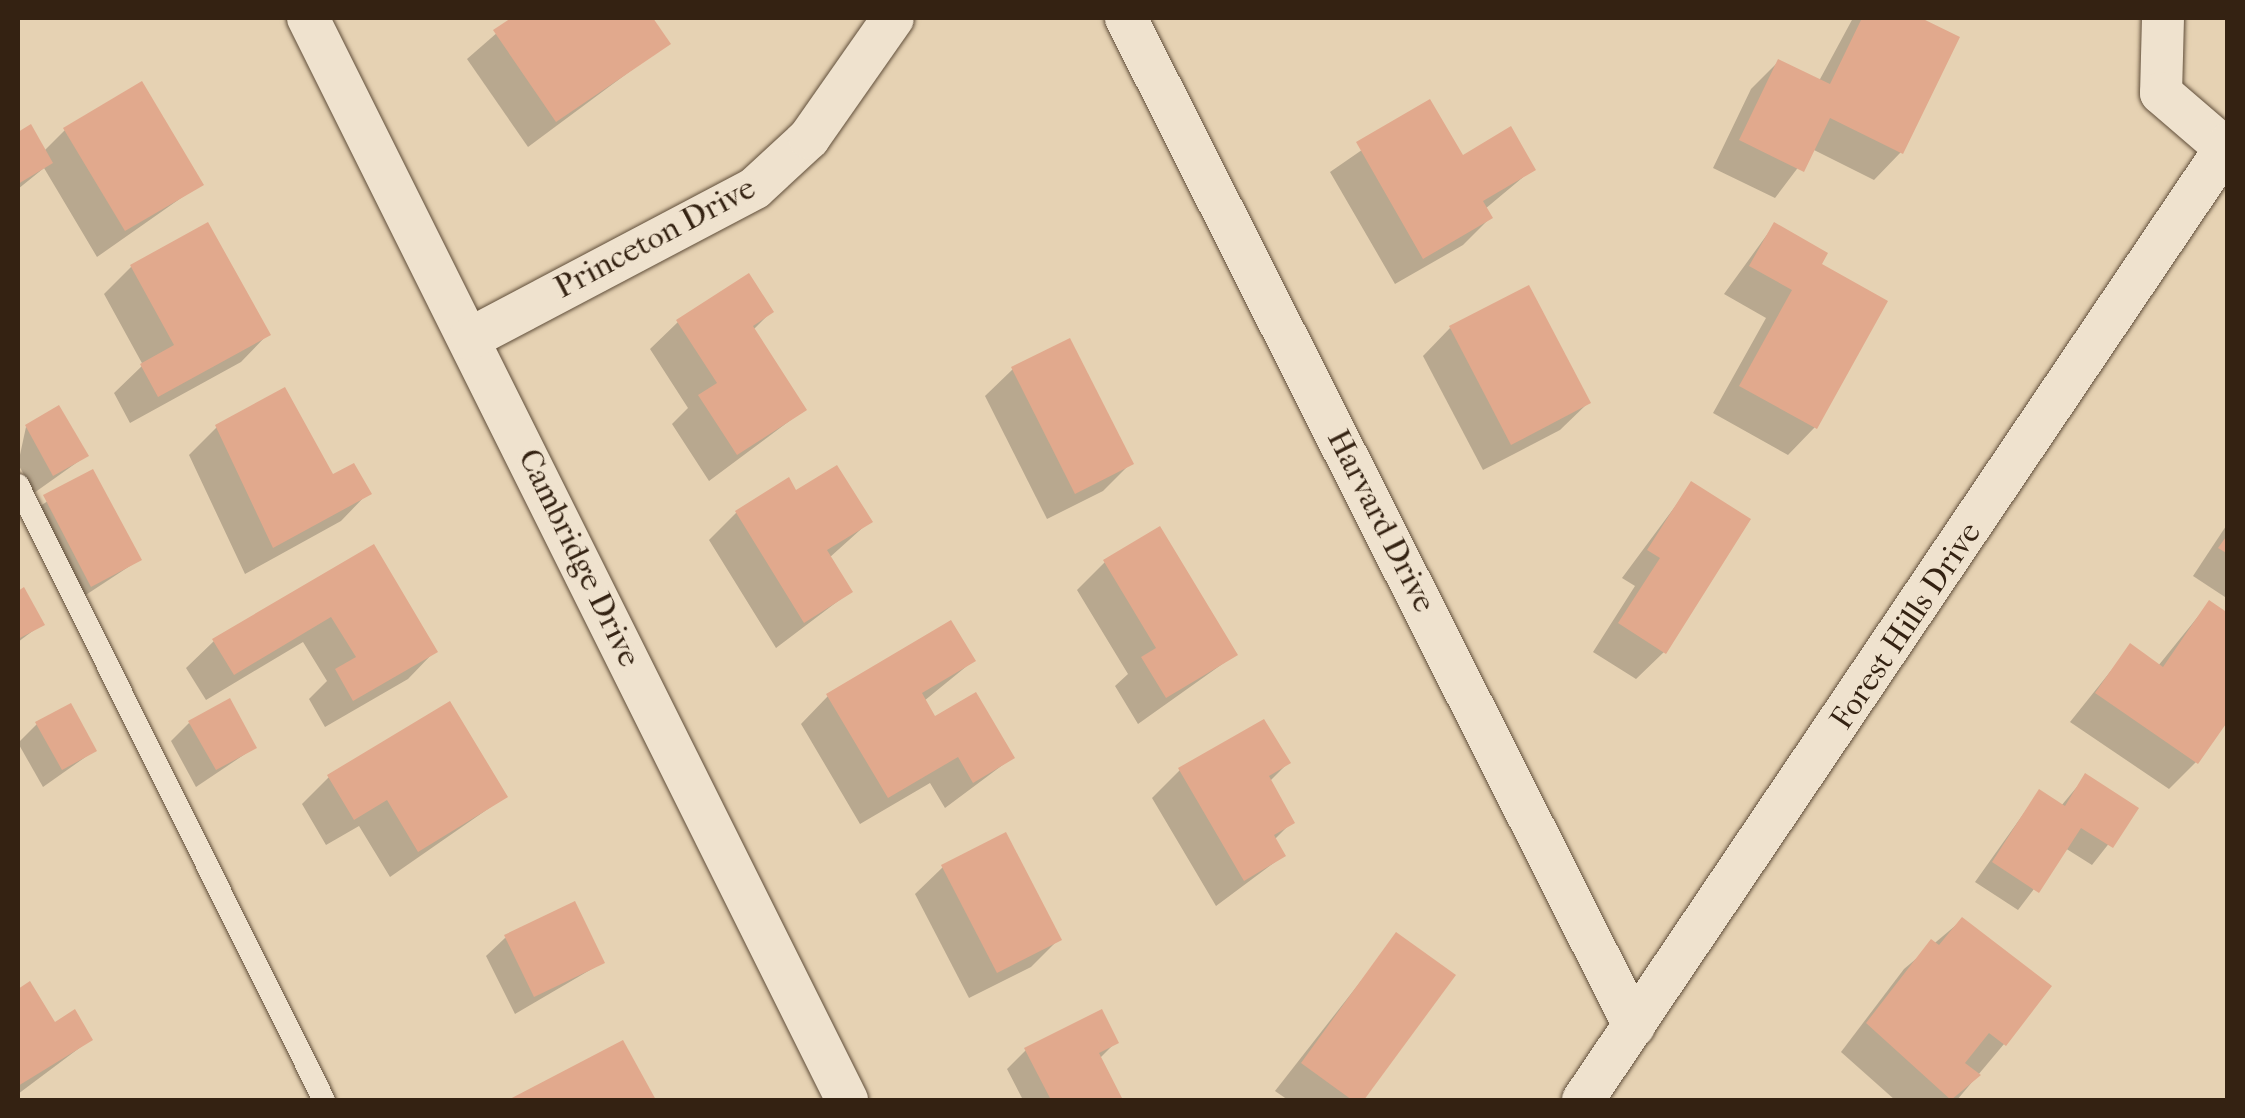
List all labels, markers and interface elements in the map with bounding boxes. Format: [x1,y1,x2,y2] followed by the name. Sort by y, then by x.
[548,169,762,307] street label: Princeton Drive
[1319,423,1443,619] street label: Harvard Drive
[510,443,648,673] street label: Cambridge Drive
[1823,515,1989,737] street label: Forest Hills Drive

